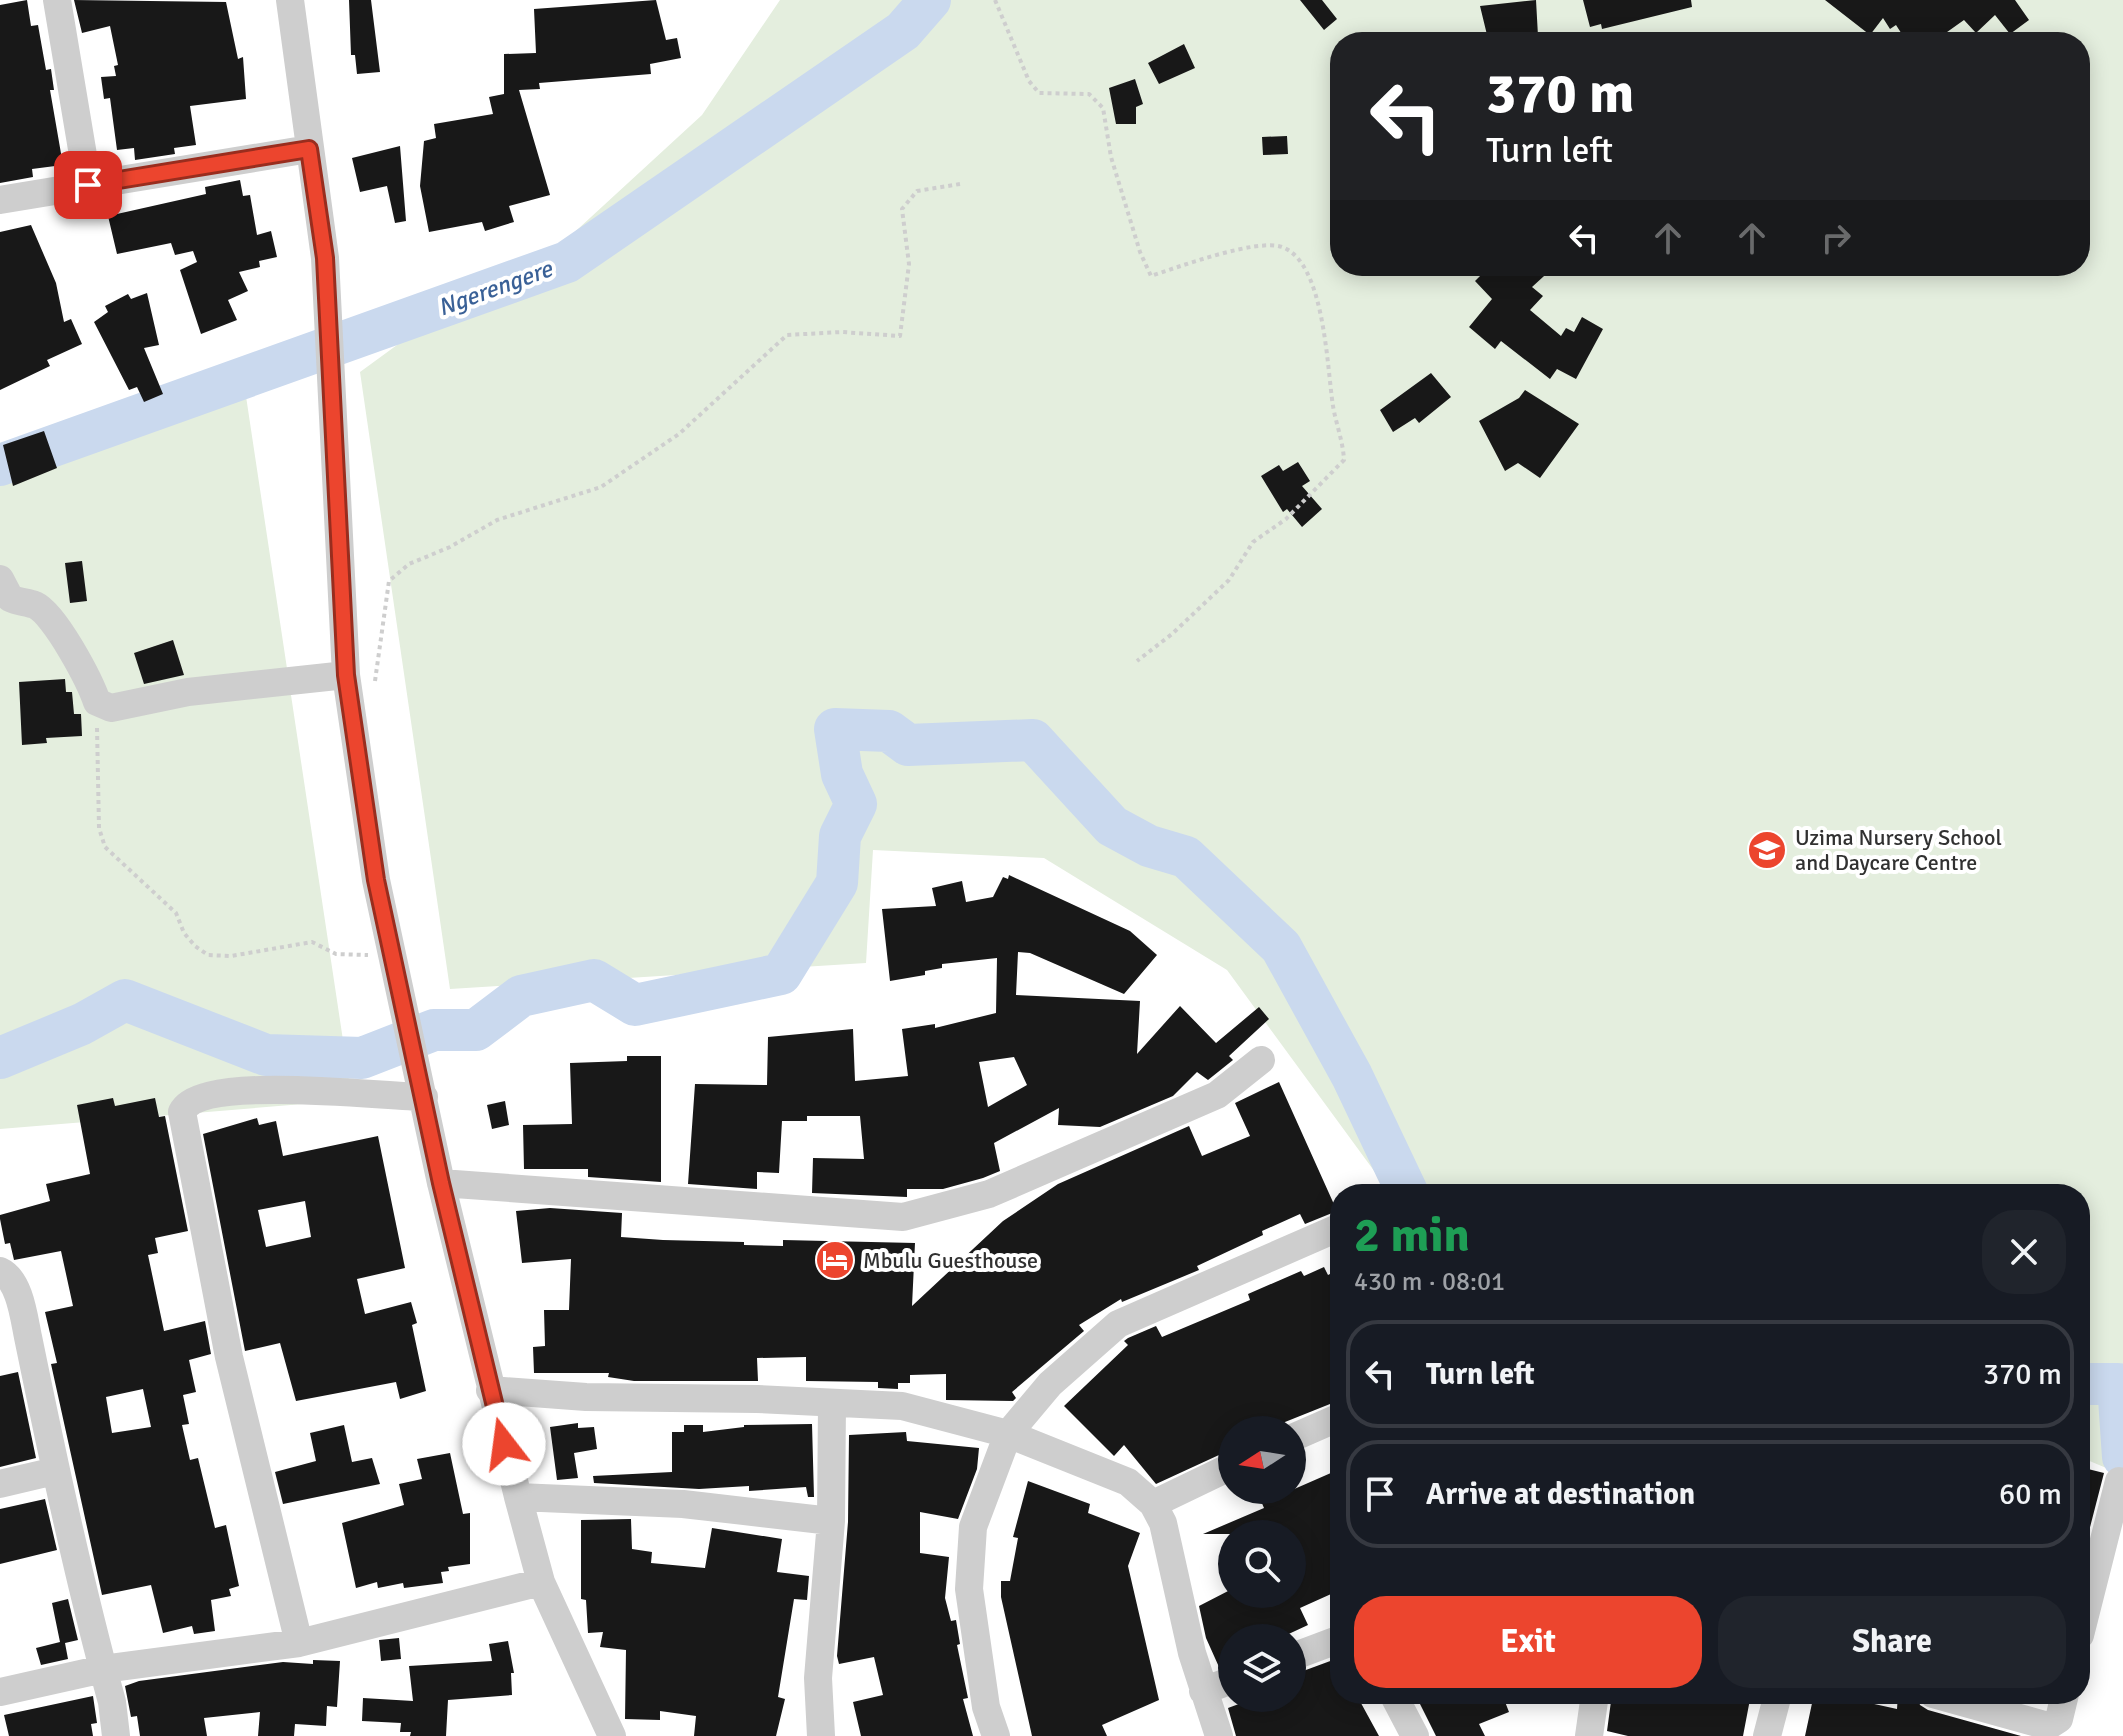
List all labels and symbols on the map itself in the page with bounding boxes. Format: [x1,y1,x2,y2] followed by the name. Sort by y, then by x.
[54,151,122,219] pin
[434,253,557,323] water label: Ngerengere
[1795,824,2002,876] place label: Uzima Nursery School and Daycare Centre
[1746,829,1788,871] school or university icon: Uzima Nursery School and Daycare Centre
[814,1239,856,1281] hotel icon: Mbulu Guesthouse
[863,1247,1038,1274] place label: Mbulu Guesthouse
[462,1402,546,1486] position arrow
[1218,1416,1306,1504] north arrow

